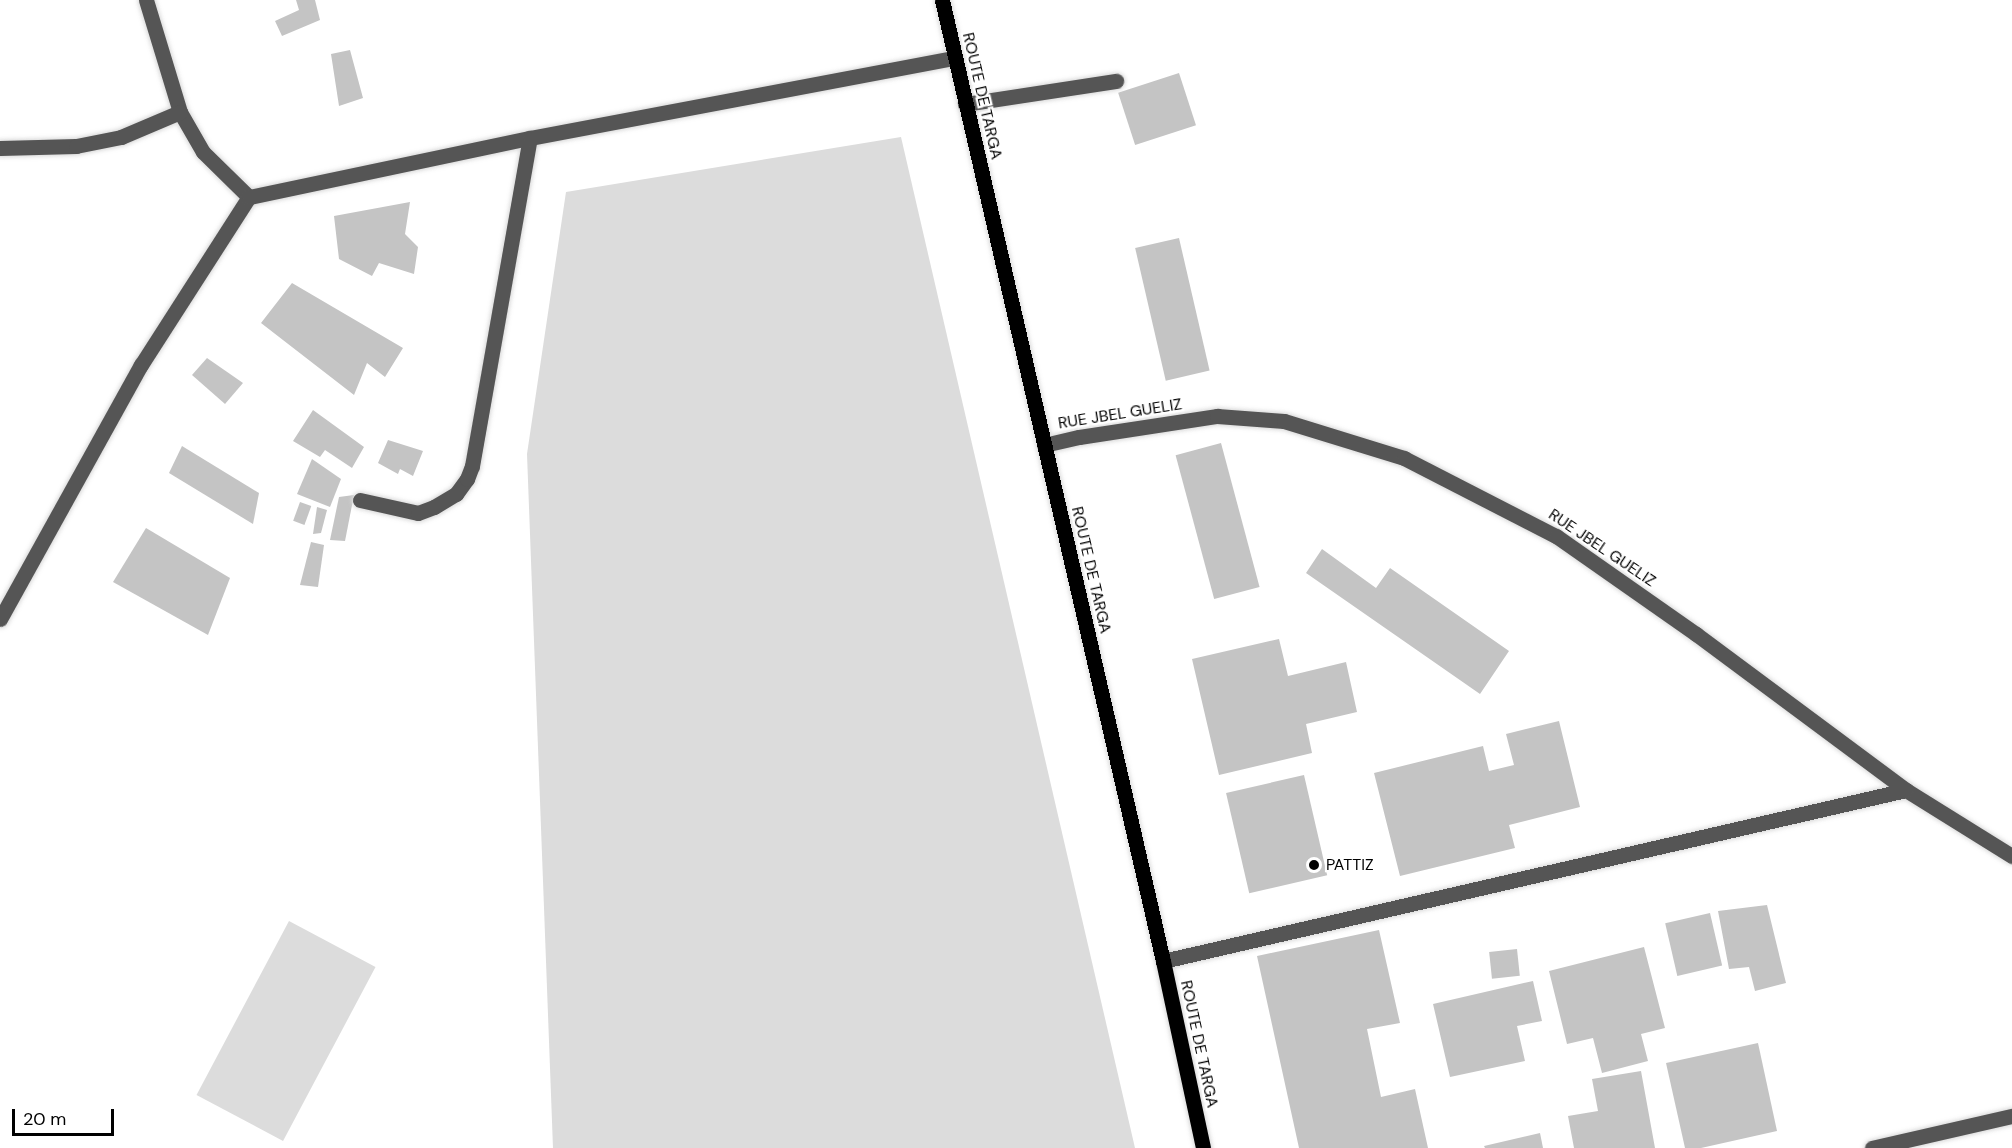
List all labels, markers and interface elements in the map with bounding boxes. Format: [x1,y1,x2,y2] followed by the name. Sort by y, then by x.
[958,31,1006,161] street label: ROUTE DE TARGA
[1057,395,1183,433] street label: RUE JBEL GUELIZ
[1067,505,1115,635] street label: ROUTE DE TARGA
[1545,505,1659,591] street label: RUE JBEL GUELIZ
[1326,855,1374,875] place label: PATTIZ
[1307,858,1321,872] marker: PATTIZ
[1176,979,1222,1109] street label: ROUTE DE TARGA
[15,1097,117,1135] scale bar
[23,1107,66,1131] text: 20 m

